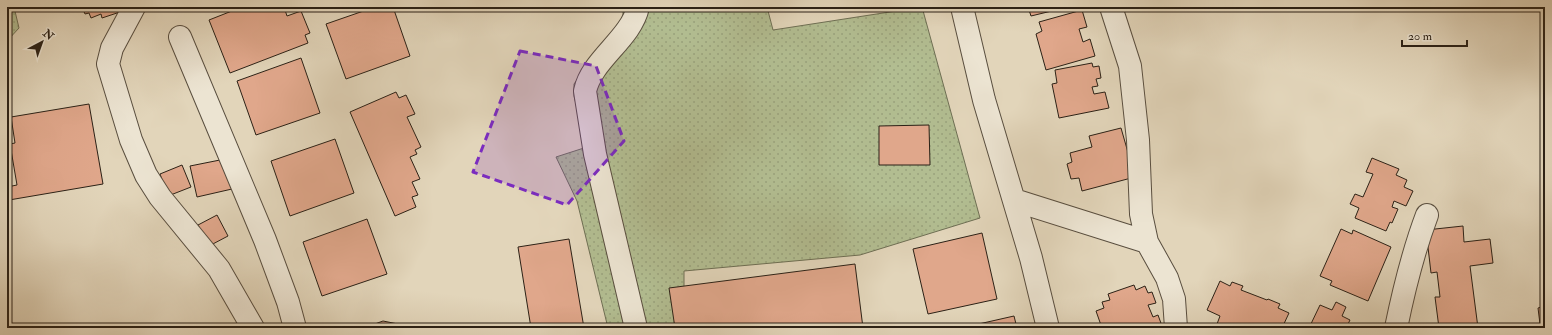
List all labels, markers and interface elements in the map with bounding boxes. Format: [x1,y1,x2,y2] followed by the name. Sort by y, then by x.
[22,22,62,62] north arrow
[1402,22,1467,48] scale bar
[39,26,57,44] text: N
[1408,29,1433,44] text: 20 m

